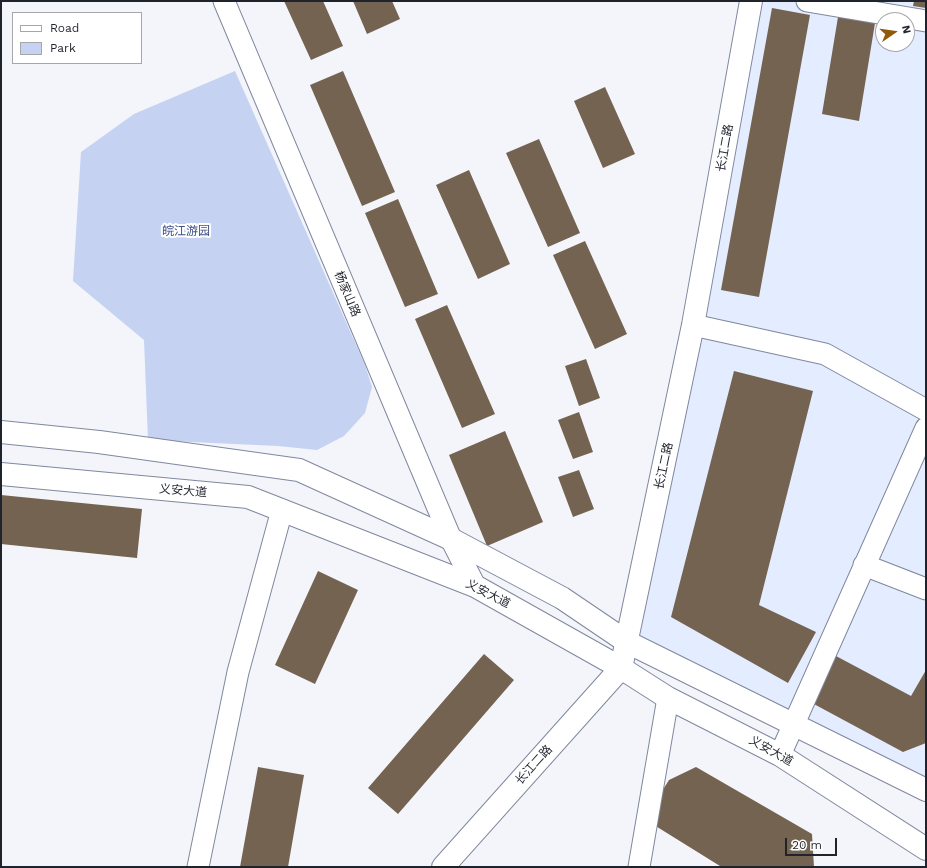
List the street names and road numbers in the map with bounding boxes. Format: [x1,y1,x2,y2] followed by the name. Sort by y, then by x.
[714,123,736,173] street label: 长江二路
[331,269,363,319] street label: 杨家山路
[652,441,676,491] street label: 长江二路
[158,482,208,500] street label: 义安大道
[463,577,513,611] street label: 义安大道
[747,733,795,769] street label: 义安大道
[513,742,555,788] street label: 长江二路

